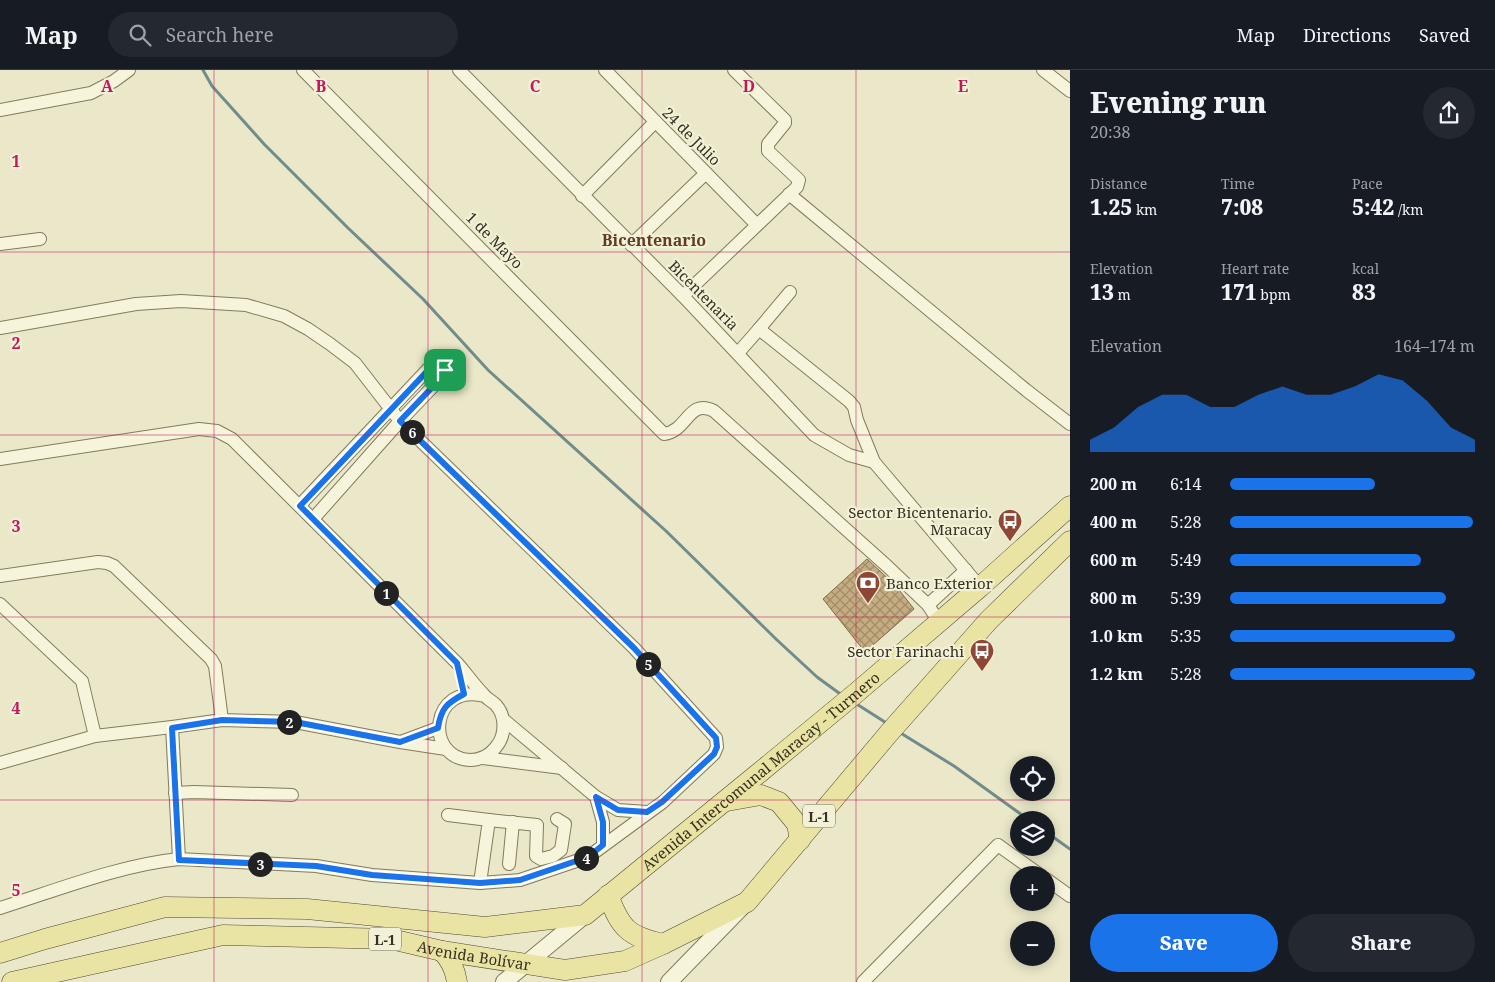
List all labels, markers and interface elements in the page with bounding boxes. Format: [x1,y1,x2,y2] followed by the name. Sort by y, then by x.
[108,12,458,57] search box
[25,18,78,51] text: Map
[126,21,154,49] icon: search
[166,22,274,48] text: Search here
[1237,23,1275,47] text: Map
[1303,23,1391,47] text: Directions
[1419,23,1470,47] text: Saved
[101,75,114,97] text: A
[316,75,327,97] text: B
[530,75,541,97] text: C
[743,75,755,97] text: D
[958,75,968,97] text: E
[1090,83,1267,121] text: Evening run
[1423,87,1475,139] button: share
[658,102,726,170] street label: 24 de Julio
[1090,121,1130,143] text: 20:38
[11,150,21,172] text: 1
[1090,174,1147,193] text: Distance
[1221,174,1255,193] text: Time
[1352,174,1383,193] text: Pace
[1090,193,1132,221] text: 1.25
[1221,193,1263,221] text: 7:08
[1352,193,1394,221] text: 5:42
[1132,200,1157,219] text: km
[1394,200,1423,219] text: /km
[462,207,528,273] street label: 1 de Mayo
[602,229,706,251] district label: Bicentenario
[665,256,743,334] street label: Bicentenaria
[1090,259,1153,278] text: Elevation
[1221,259,1289,278] text: Heart rate
[1352,259,1379,278] text: kcal
[1090,278,1114,306] text: 13
[1221,278,1257,306] text: 171
[1352,278,1376,306] text: 83
[1114,285,1131,304] text: m
[1257,285,1291,304] text: bpm
[11,332,21,354] text: 2
[1090,335,1162,357] text: Elevation
[1394,335,1475,357] text: 164–174 m
[424,349,466,391] pin
[431,356,459,384] icon: arrive
[400,420,424,444] pin: 6
[409,423,416,442] text: 6
[1090,473,1137,495] text: 200 m
[1170,473,1201,495] text: 6:14
[848,502,993,539] place label: Sector Bicentenario. Maracay
[997,508,1023,542] bus stop icon: Sector Bicentenario. Maracay
[1090,511,1137,533] text: 400 m
[1170,511,1201,533] text: 5:28
[11,515,21,537] text: 3
[1090,549,1137,571] text: 600 m
[1170,549,1201,571] text: 5:49
[855,570,881,604] bank icon: Banco Exterior
[886,573,993,593] place label: Banco Exterior
[374,580,398,606] pin: 1
[383,584,390,603] text: 1
[1090,587,1137,609] text: 800 m
[1170,587,1201,609] text: 5:39
[1090,625,1143,647] text: 1.0 km
[1170,625,1201,647] text: 5:35
[969,638,995,672] bus stop icon: Sector Farinachi
[847,641,964,661] place label: Sector Farinachi
[636,652,660,676] pin: 5
[645,655,652,674] text: 5
[1090,663,1143,685] text: 1.2 km
[1170,663,1201,685] text: 5:28
[637,667,884,875] street label: Avenida Intercomunal Maracay - Turmero
[11,697,21,719] text: 4
[276,710,302,734] pin: 2
[286,713,293,732] text: 2
[1010,756,1055,966] map controls
[1010,756,1055,801] button: locate
[803,804,835,828] road number: L-1
[1010,811,1055,856] button: layers
[574,846,598,870] pin: 4
[583,849,590,868] text: 4
[248,852,272,876] pin: 3
[257,855,264,874] text: 3
[1010,866,1055,911] button: +
[11,879,21,901] text: 5
[1090,914,1278,972] button: Save
[1288,914,1475,972] button: Share
[1010,921,1055,966] button: −
[369,928,401,951] road number: L-1
[415,936,532,975] street label: Avenida Bolívar

